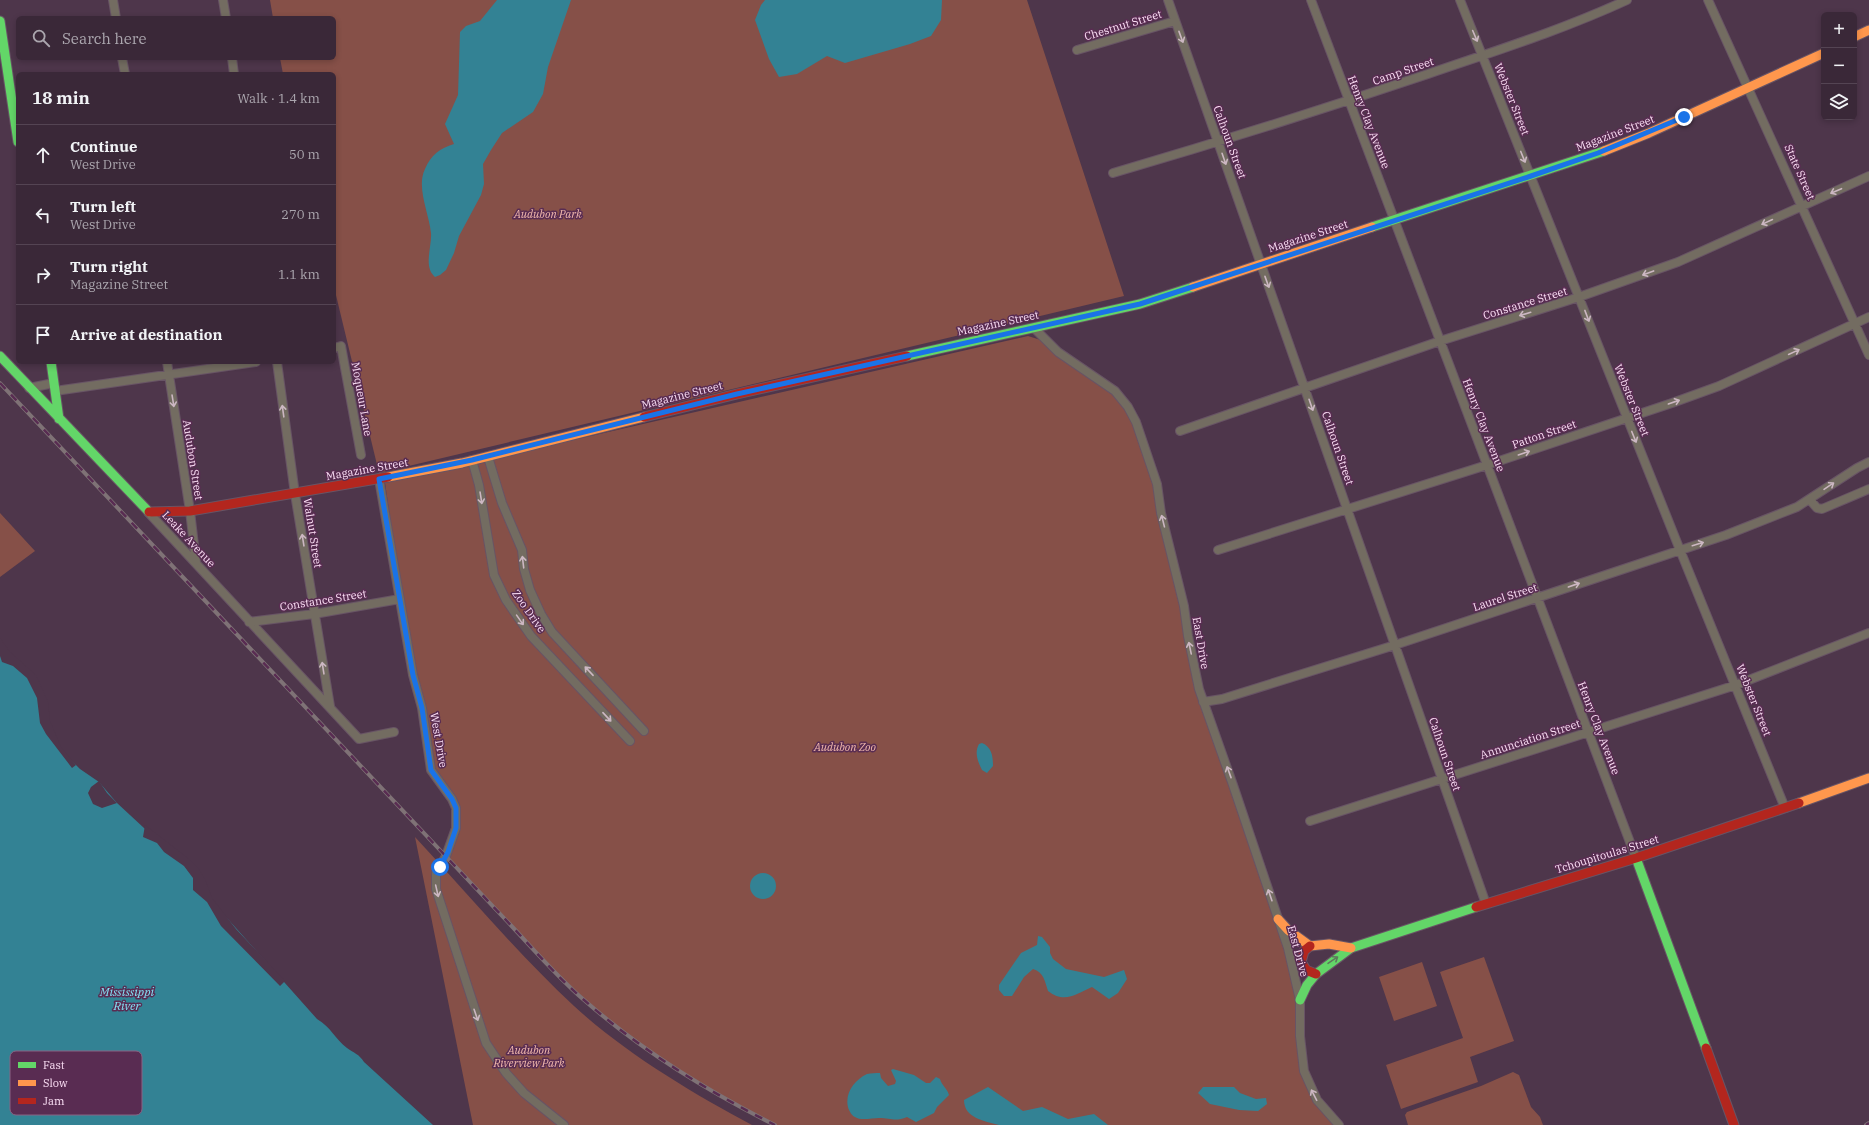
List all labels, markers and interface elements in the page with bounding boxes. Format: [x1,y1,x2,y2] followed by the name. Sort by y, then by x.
[1083,7,1164,43] street label: Chestnut Street
[1821,12,1857,120] map controls
[1821,12,1857,48] button: +
[16,16,336,60] search box
[30,27,52,49] icon: search
[62,29,147,48] text: Search here
[1472,29,1479,41] one-way arrow
[1177,31,1185,43] one-way arrow
[1821,48,1857,84] button: −
[1371,54,1436,88] street label: Camp Street
[1491,61,1533,137] street label: Webster Street
[1345,73,1393,171] street label: Henry Clay Avenue
[1821,84,1857,120] button: layers
[32,87,90,109] text: 18 min
[237,90,320,107] text: Walk · 1.4 km
[1210,104,1250,181] street label: Calhoun Street
[1675,108,1693,126] route end
[1574,112,1656,154] street label: Magazine Street
[70,137,137,156] text: Continue
[1782,142,1819,202] street label: State Street
[32,144,54,166] icon: ahead
[289,146,320,163] text: 50 m
[1520,150,1528,162] one-way arrow
[1221,153,1229,165] one-way arrow
[70,156,136,173] text: West Drive
[1830,187,1842,195] one-way arrow
[70,197,136,216] text: Turn left
[32,204,54,226] icon: left
[281,206,320,223] text: 270 m
[513,207,582,221] park label: Audubon Park
[70,216,136,233] text: West Drive
[1266,216,1350,255] street label: Magazine Street
[1762,219,1774,226] one-way arrow
[70,257,148,276] text: Turn right
[32,264,54,286] icon: right
[278,266,320,283] text: 1.1 km
[1642,269,1654,277] one-way arrow
[70,276,168,293] text: Magazine Street
[1264,276,1272,288] one-way arrow
[1481,283,1569,322] street label: Constance Street
[956,308,1040,338] street label: Magazine Street
[1583,310,1591,322] one-way arrow
[1518,311,1531,318] one-way arrow
[32,324,54,346] icon: arrive
[70,325,222,344] text: Arrive at destination
[1787,348,1799,355] one-way arrow
[349,361,375,437] street label: Moqueur Lane
[1611,362,1653,438] street label: Webster Street
[1460,376,1508,474] street label: Henry Clay Avenue
[640,378,724,412] street label: Magazine Street
[169,394,177,407] one-way arrow
[1307,398,1315,410] one-way arrow
[1667,398,1680,405] one-way arrow
[279,405,287,418] one-way arrow
[1319,409,1357,487] street label: Calhoun Street
[1510,416,1578,452] street label: Patton Street
[180,419,206,501] street label: Audubon Street
[1631,431,1639,443] one-way arrow
[1518,449,1531,456] one-way arrow
[325,455,409,483] street label: Magazine Street
[1823,482,1834,490] one-way arrow
[477,491,485,504] one-way arrow
[301,497,325,569] street label: Walnut Street
[159,508,219,570] street label: Leake Avenue
[1158,515,1166,528] one-way arrow
[298,533,306,546] one-way arrow
[1691,540,1704,547] one-way arrow
[520,556,527,569] one-way arrow
[1471,580,1539,614] street label: Laurel Street
[1568,581,1580,589] one-way arrow
[279,586,367,614] street label: Constance Street
[509,587,549,635] street label: Zoo Drive
[516,614,524,625] one-way arrow
[1190,616,1212,670] street label: East Drive
[1186,642,1194,655] one-way arrow
[319,662,327,675] one-way arrow
[1733,662,1775,738] street label: Webster Street
[584,666,593,676] one-way arrow
[1575,679,1623,777] street label: Henry Clay Avenue
[427,711,451,769] street label: West Drive
[602,712,612,722] one-way arrow
[1426,715,1464,793] street label: Calhoun Street
[1478,716,1582,762] street label: Annunciation Street
[813,740,877,754] park label: Audubon Zoo
[1224,766,1232,778] one-way arrow
[1554,832,1661,876] street label: Tchoupitoulas Street
[431,858,449,876] route start
[434,884,442,897] one-way arrow
[1266,889,1273,902] one-way arrow
[1284,924,1312,978] street label: East Drive
[1327,956,1338,964] one-way arrow
[99,984,155,1013] water label: Mississippi River
[473,1008,480,1021] one-way arrow
[492,1043,565,1070] park label: Audubon Riverview Park
[10,1051,142,1115] legend
[43,1058,65,1072] text: Fast
[43,1076,68,1090] text: Slow
[1310,1089,1317,1101] one-way arrow
[43,1094,65,1108] text: Jam

